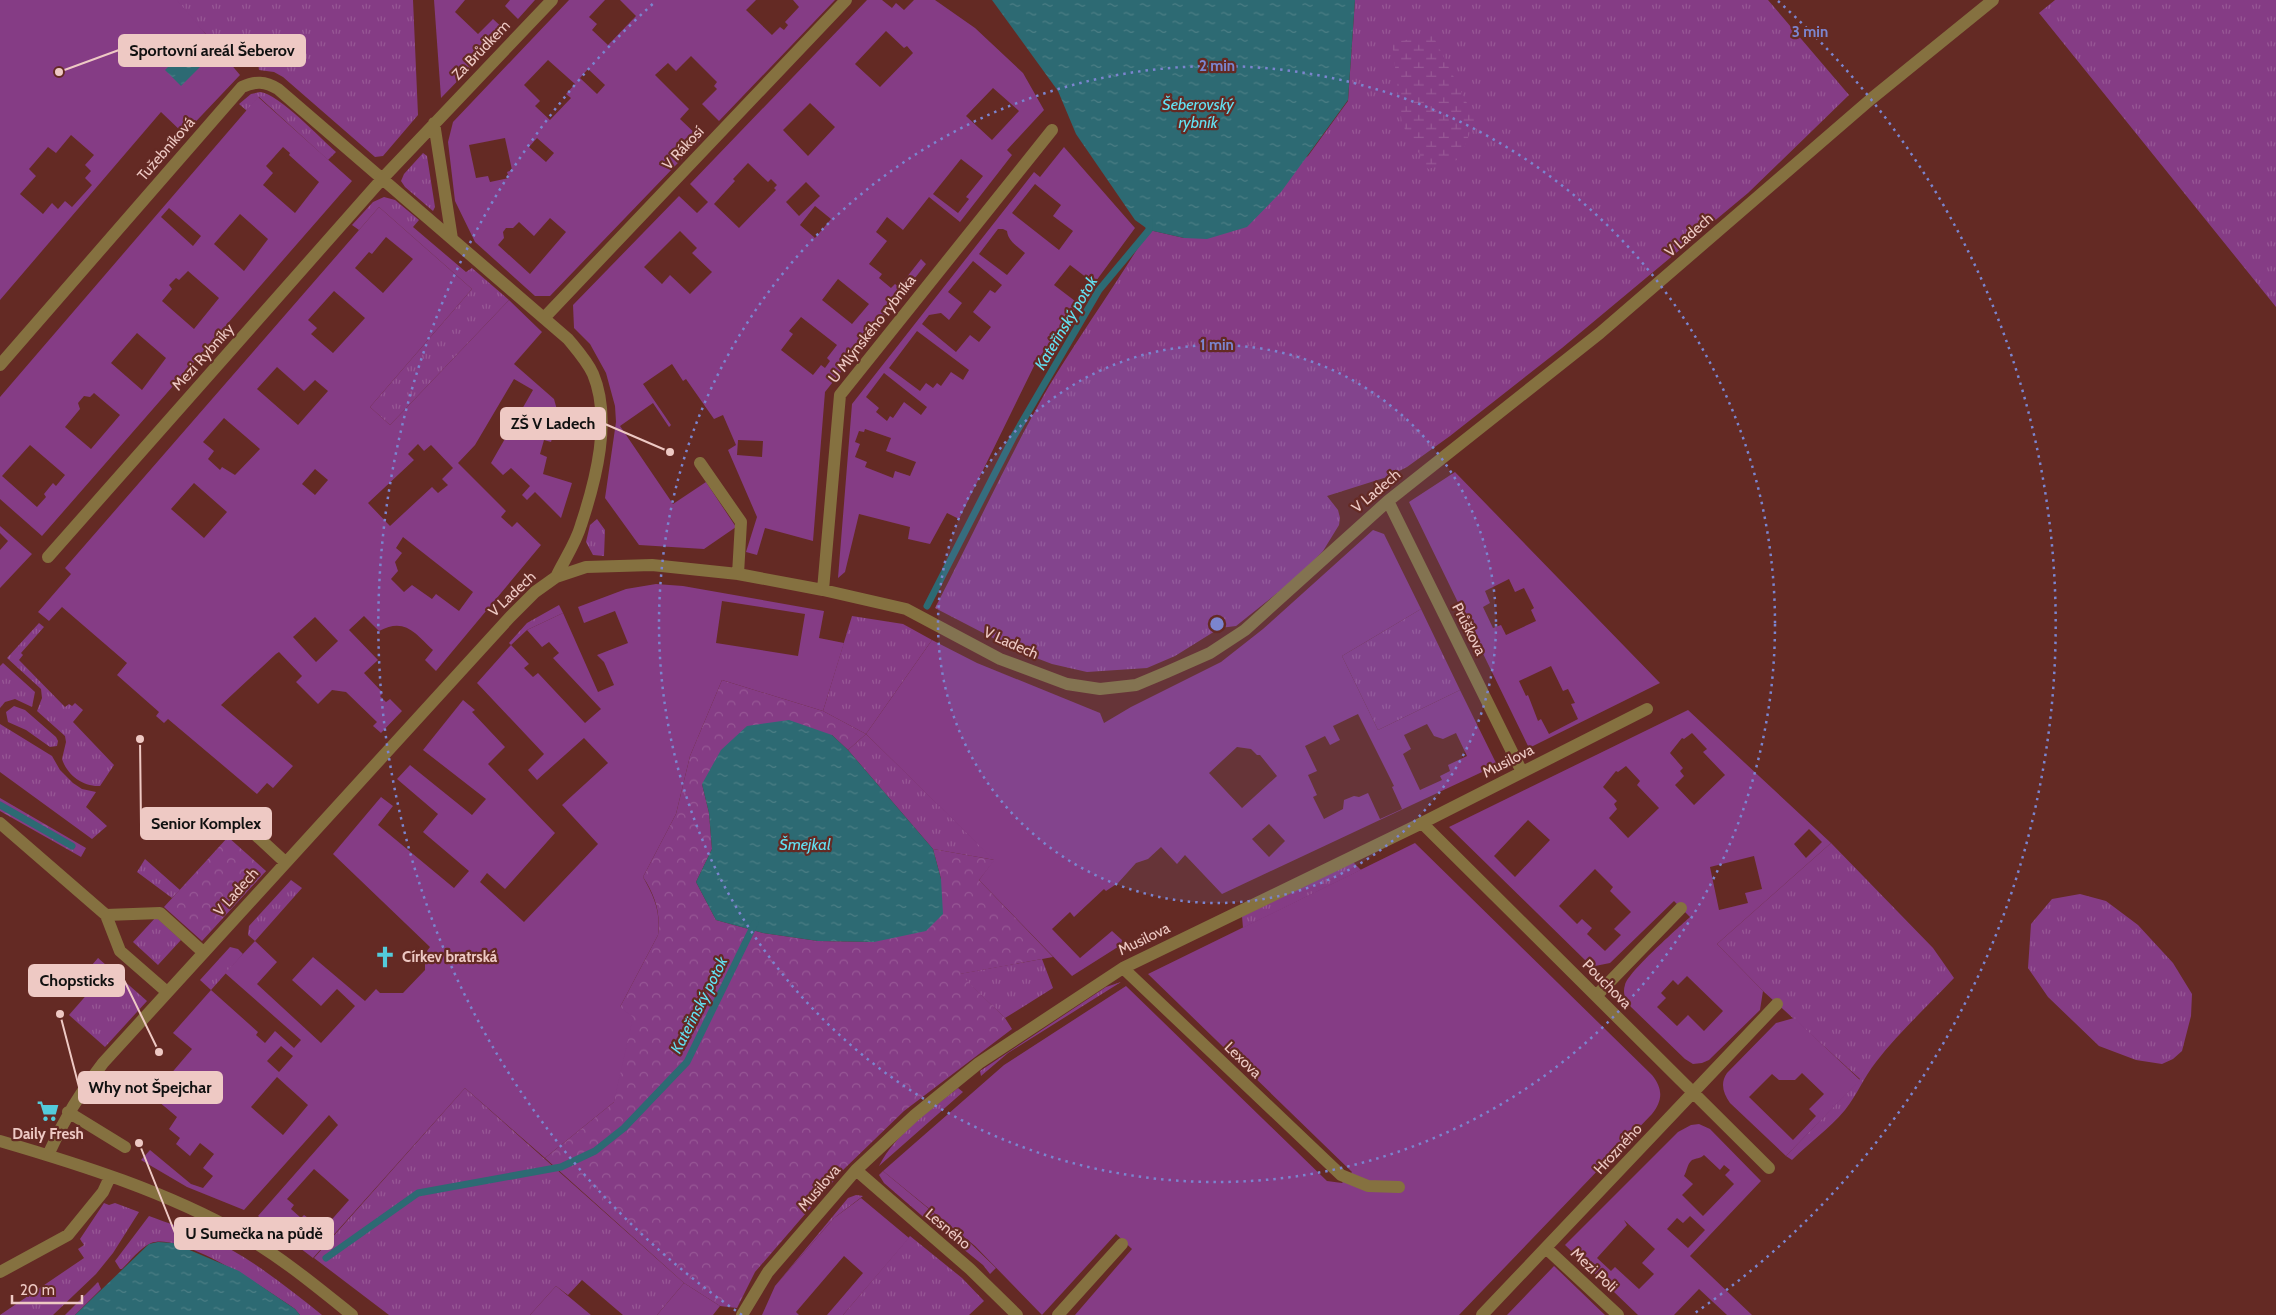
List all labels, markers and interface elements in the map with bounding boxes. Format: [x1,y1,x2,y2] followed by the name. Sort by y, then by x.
[448,17,514,83] street label: Za Brůdkem
[1792,23,1828,41] text: 3 min
[119,35,305,66] callout: Sportovní areál Šeberov
[129,41,295,60] text: Sportovní areál Šeberov
[1199,57,1235,75] text: 2 min
[1162,95,1235,132] water label: Šeberovský rybník
[134,113,199,184] street label: Tužebníková
[658,123,708,173] street label: V Rákosí
[1661,209,1717,261] street label: V Ladech
[824,271,920,386] street label: U Mlýnského rybníka
[1031,272,1102,373] water label: Kateřinský potok
[168,319,238,394] street label: Mezi Rybníky
[1200,336,1234,354] text: 1 min
[501,408,605,439] callout: ZŠ V Ladech
[511,414,595,433] text: ZŠ V Ladech
[1348,465,1404,517] street label: V Ladech
[485,568,539,620] street label: V Ladech
[1448,600,1490,659] street label: Průškova
[1208,615,1226,633] centre of rings
[981,623,1041,663] street label: V Ladech
[1479,740,1537,782] street label: Musilova
[141,808,271,839] callout: Senior Komplex
[151,814,261,833] text: Senior Komplex
[779,835,831,854] water label: Šmejkal
[210,864,262,920] street label: V Ladech
[1115,918,1174,959] street label: Musilova
[372,944,398,970] church icon: Církev bratrská
[402,948,498,966] place label: Církev bratrská
[666,952,732,1057] water label: Kateřinský potok
[1579,956,1636,1013] street label: Pouchova
[29,965,124,996] callout: Chopsticks
[40,971,115,990] text: Chopsticks
[1221,1038,1266,1082] street label: Lexova
[79,1072,222,1103] callout: Why not Špejchar
[89,1078,212,1097] text: Why not Špejchar
[35,1098,61,1124] supermarket icon: Daily Fresh
[1590,1120,1646,1178] street label: Hrozného
[12,1125,84,1143] place label: Daily Fresh
[794,1161,844,1215] street label: Musilova
[922,1205,974,1253] street label: Lesného
[175,1218,333,1249] callout: U Sumečka na půdě
[185,1224,323,1243] text: U Sumečka na půdě
[1567,1244,1621,1296] street label: Mezi Poli
[12,1272,82,1304] scale bar
[20,1281,55,1299] text: 20 m

